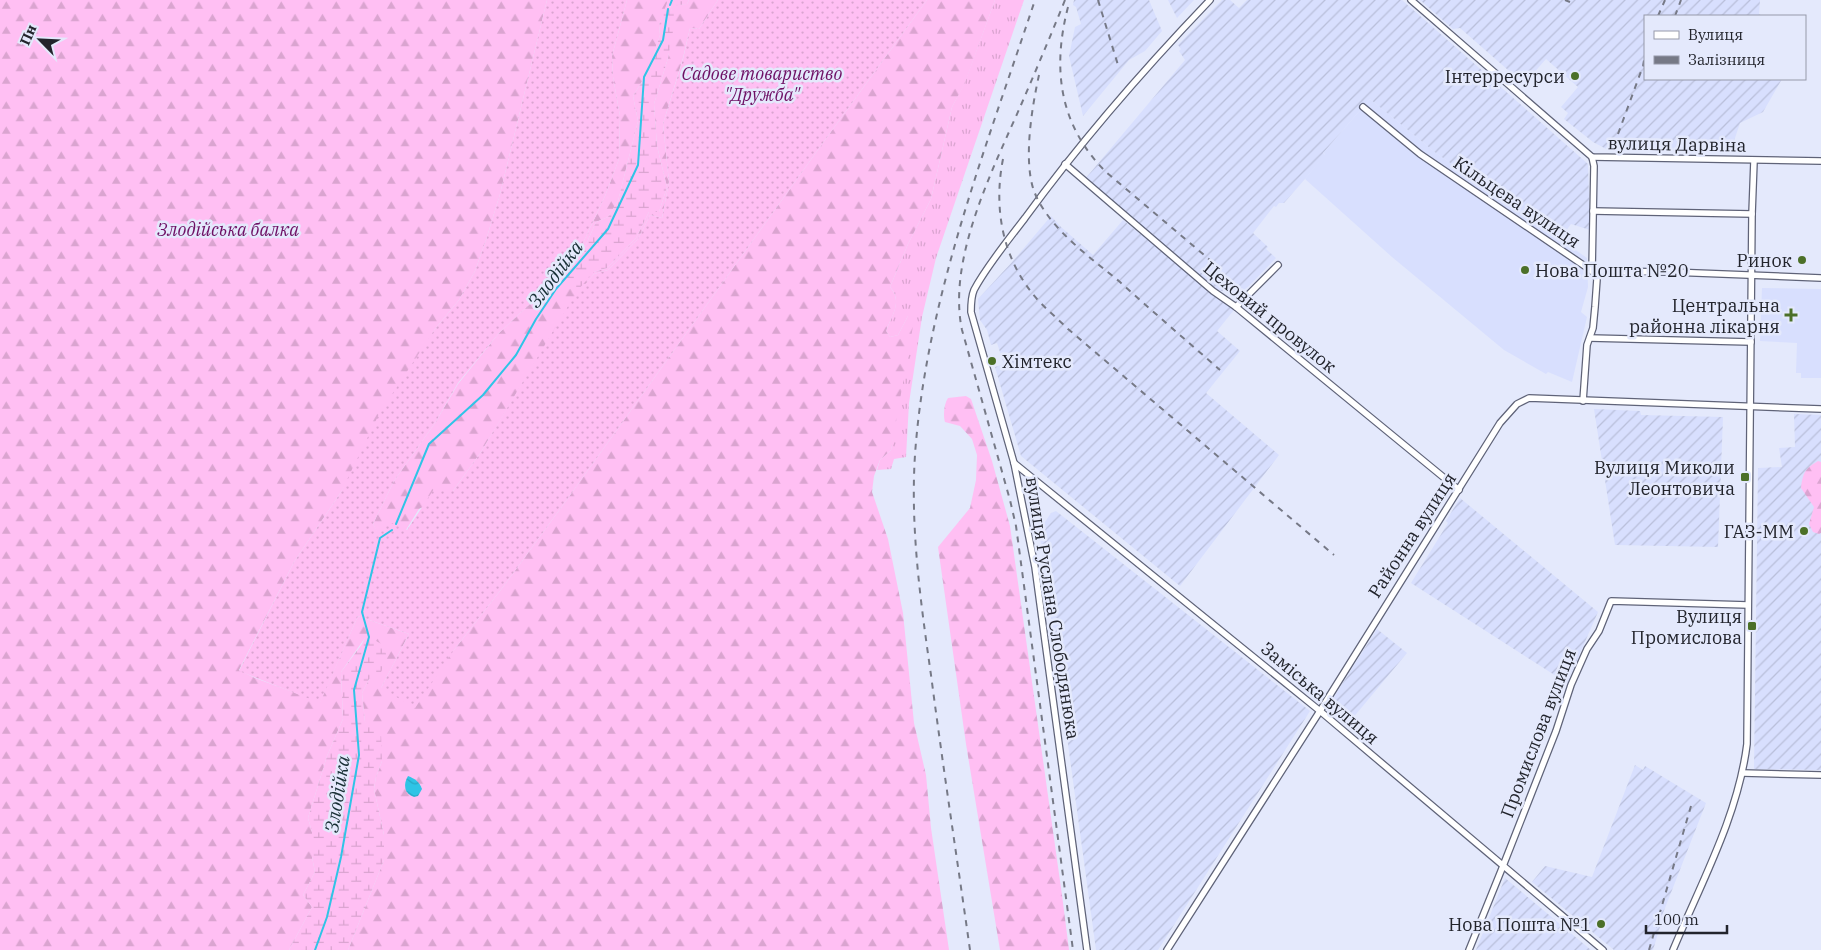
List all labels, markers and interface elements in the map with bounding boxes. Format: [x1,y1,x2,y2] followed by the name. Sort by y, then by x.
[15,15,65,65] north arrow
[1644,15,1806,80] legend
[16,22,41,48] text: Пн
[1688,25,1743,44] text: Вулиця
[1688,50,1765,69] text: Залізниця
[682,62,842,106] park label: Садове товариство "Дружба"
[1445,65,1565,88] place label: Інтерресурси
[1569,70,1581,82] marker: Інтерресурси
[1607,131,1747,157] street label: вулиця Дарвіна
[1449,151,1585,253] street label: Кільцева вулиця
[157,218,299,241] park label: Злодійська балка
[522,235,588,312] water label: Злодійка
[1736,249,1793,272] place label: Ринок
[1796,254,1808,266] marker: Ринок
[1199,256,1342,378] street label: Цеховий провулок
[1535,259,1689,282] place label: Нова Пошта №20
[1519,264,1531,276] marker: Нова Пошта №20
[1629,294,1780,338] place label: Центральна районна лікарня
[1784,308,1798,322] marker: Центральна районна лікарня
[1002,350,1072,373] place label: Хімтекс
[986,355,998,367] marker: Хімтекс
[1594,456,1735,500] place label: Вулиця Миколи Леонтовича
[1363,468,1461,602] street label: Районна вулиця
[1739,471,1751,483] marker: Вулиця Миколи Леонтовича
[1021,475,1085,741] street label: вулиця Руслана Слободянюка
[1724,520,1794,543] place label: ГАЗ-ММ
[1798,525,1810,537] marker: ГАЗ-ММ
[1631,605,1742,649] place label: Вулиця Промислова
[1746,620,1758,632] marker: Вулиця Промислова
[1256,637,1384,749] street label: Заміська вулиця
[1495,645,1581,821] street label: Промислова вулиця
[319,753,355,834] water label: Злодійка
[1646,902,1727,934] scale bar
[1654,910,1699,929] text: 100 m
[1448,913,1591,936] place label: Нова Пошта №1
[1595,918,1607,930] marker: Нова Пошта №1

